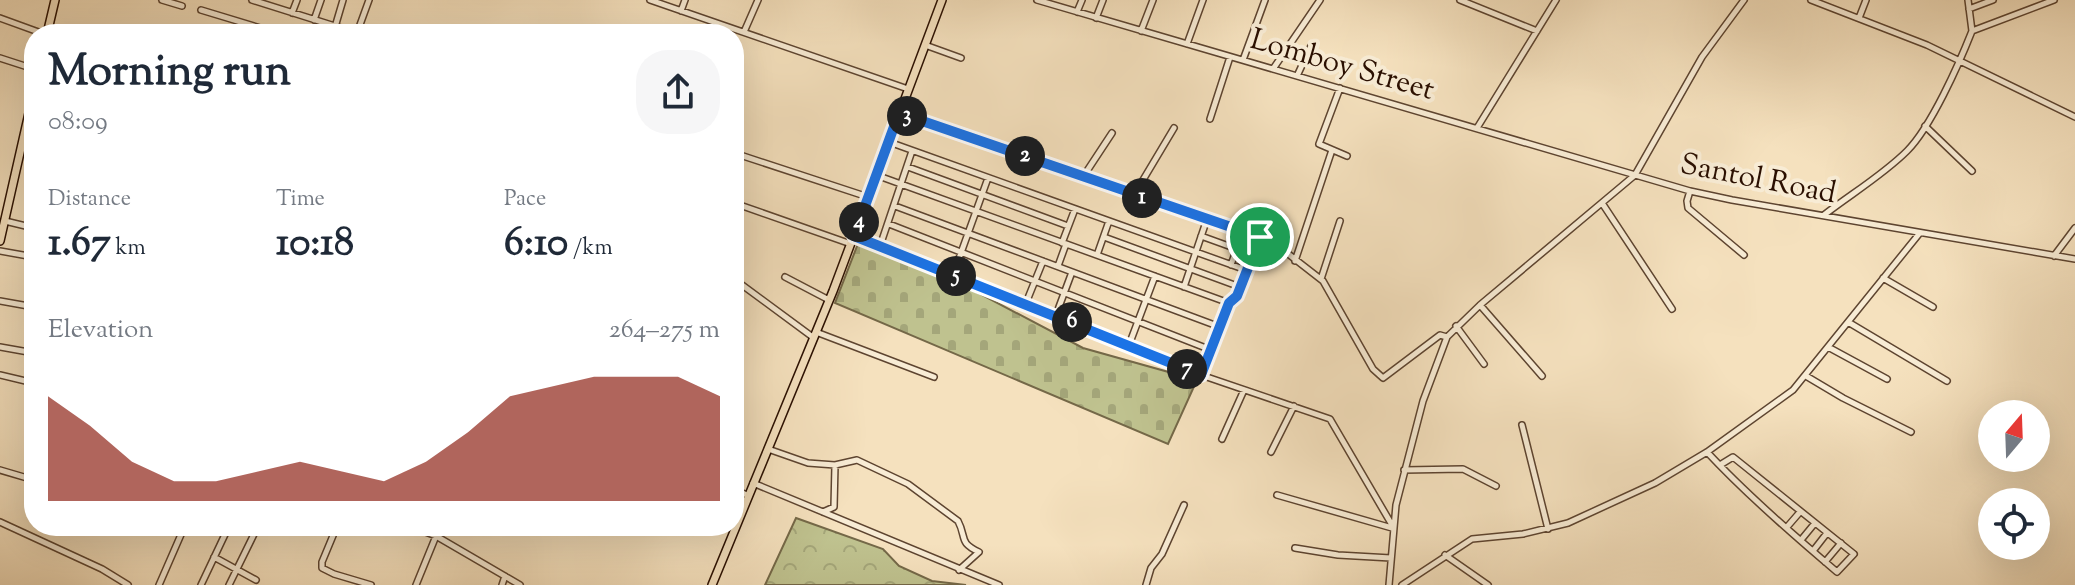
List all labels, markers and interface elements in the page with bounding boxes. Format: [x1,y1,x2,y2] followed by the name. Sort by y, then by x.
[1245,19,1439,113] street label: Lomboy Street
[48,42,291,105] text: Morning run
[636,50,720,134] button: share
[887,96,927,136] pin: 3
[903,100,911,132] text: 3
[48,104,108,141] text: 08:09
[1005,136,1045,176] pin: 2
[1020,140,1030,172] text: 2
[1676,144,1840,216] street label: Santol Road
[1122,178,1162,218] pin: 1
[1138,182,1146,214] text: 1
[48,184,131,216] text: Distance
[276,184,325,216] text: Time
[504,184,546,216] text: Pace
[839,202,879,242] pin: 4
[1226,203,1294,271] pin
[853,206,865,238] text: 4
[1238,215,1282,259] icon: arrive
[48,216,111,273] text: 1.67
[276,216,354,273] text: 10:18
[504,216,568,273] text: 6:10
[111,233,146,265] text: km
[568,233,613,265] text: /km
[936,256,976,296] pin: 5
[952,260,960,292] text: 5
[1052,302,1092,342] pin: 6
[1067,306,1077,338] text: 6
[48,312,153,349] text: Elevation
[609,312,720,349] text: 264–275 m
[1167,349,1207,389] pin: 7
[1181,353,1193,385] text: 7
[1978,400,2050,472] north arrow
[1978,400,2050,560] map controls
[1978,488,2050,560] button: locate

